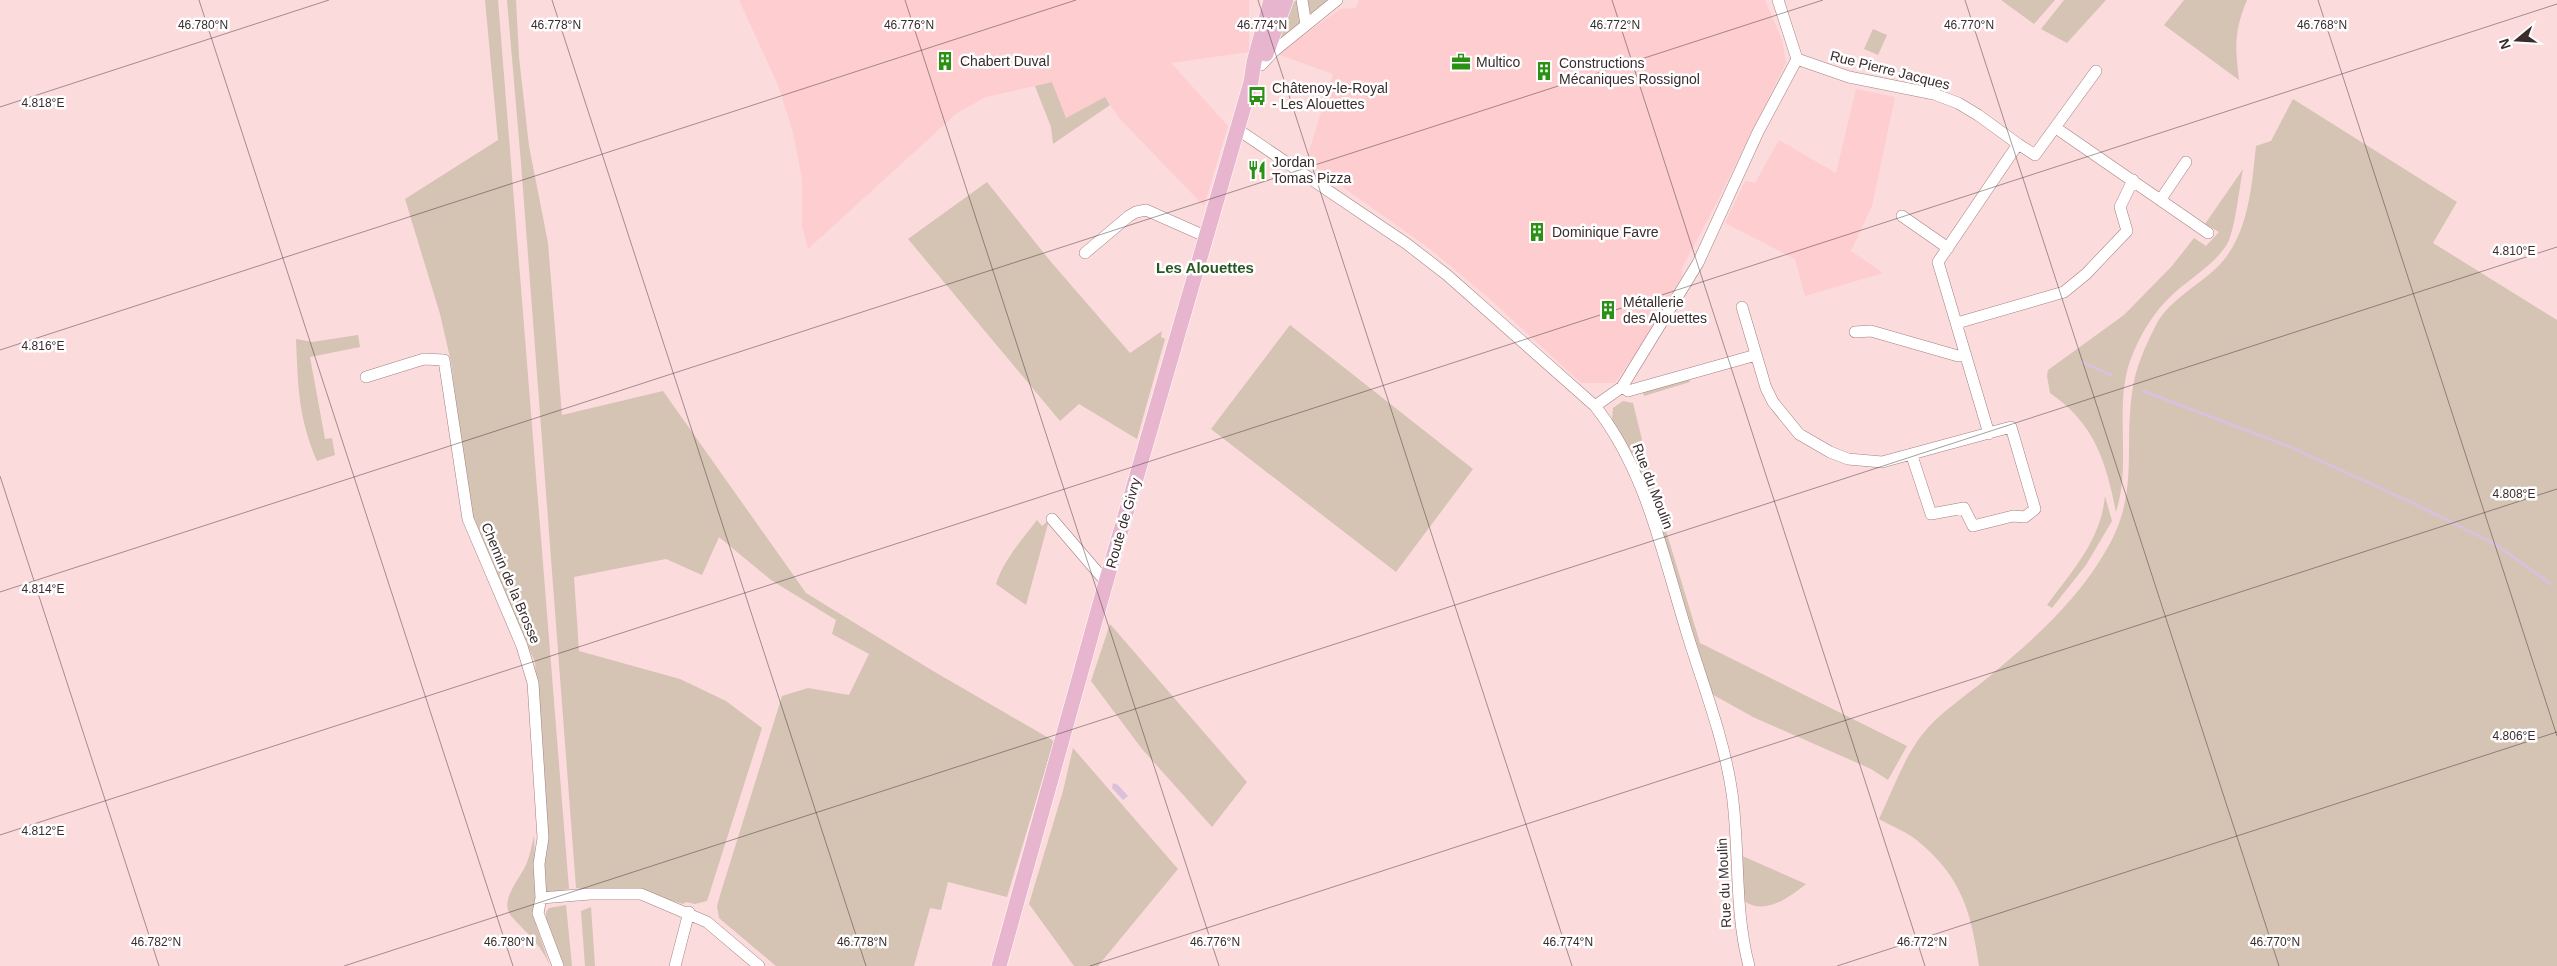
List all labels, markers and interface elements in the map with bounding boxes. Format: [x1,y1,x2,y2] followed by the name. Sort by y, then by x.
[2492,15,2542,65] north arrow
[178,18,228,32] text: 46.780°N
[531,18,581,32] text: 46.778°N
[884,18,934,32] text: 46.776°N
[1237,18,1287,32] text: 46.774°N
[1590,18,1640,32] text: 46.772°N
[1944,18,1994,32] text: 46.770°N
[2297,18,2347,32] text: 46.768°N
[2495,37,2514,51] text: N
[1828,47,1952,93] street label: Rue Pierre Jacques
[934,50,956,72] building icon: Chabert Duval
[1450,51,1472,73] office icon: Multico
[960,53,1050,69] place label: Chabert Duval
[1476,54,1521,70] place label: Multico
[1559,55,1700,87] place label: Constructions Mécaniques Rossignol
[1533,60,1555,82] building icon: Constructions Mécaniques Rossignol
[1272,80,1388,112] place label: Châtenoy-le-Royal - Les Alouettes
[1246,85,1268,107] bus stop icon: Châtenoy-le-Royal - Les Alouettes
[22,96,64,110] text: 4.818°E
[1272,154,1352,186] place label: Jordan Tomas Pizza
[1246,159,1268,181] restaurant icon: Jordan Tomas Pizza
[1526,221,1548,243] building icon: Dominique Favre
[1552,224,1659,240] place label: Dominique Favre
[2493,244,2535,258] text: 4.810°E
[1156,259,1254,276] district label: Les Alouettes
[1623,294,1707,326] place label: Métallerie des Alouettes
[1597,299,1619,321] building icon: Métallerie des Alouettes
[22,339,64,353] text: 4.816°E
[1629,441,1677,531] street label: Rue du Moulin
[1102,476,1144,570] street label: Route de Givry
[2493,487,2535,501] text: 4.808°E
[478,520,544,646] street label: Chemin de la Brosse
[22,582,64,596] text: 4.814°E
[2493,729,2535,743] text: 4.806°E
[22,824,64,838] text: 4.812°E
[1714,838,1734,928] street label: Rue du Moulin
[131,935,181,949] text: 46.782°N
[484,935,534,949] text: 46.780°N
[837,935,887,949] text: 46.778°N
[1190,935,1240,949] text: 46.776°N
[1543,935,1593,949] text: 46.774°N
[1897,935,1947,949] text: 46.772°N
[2250,935,2300,949] text: 46.770°N

